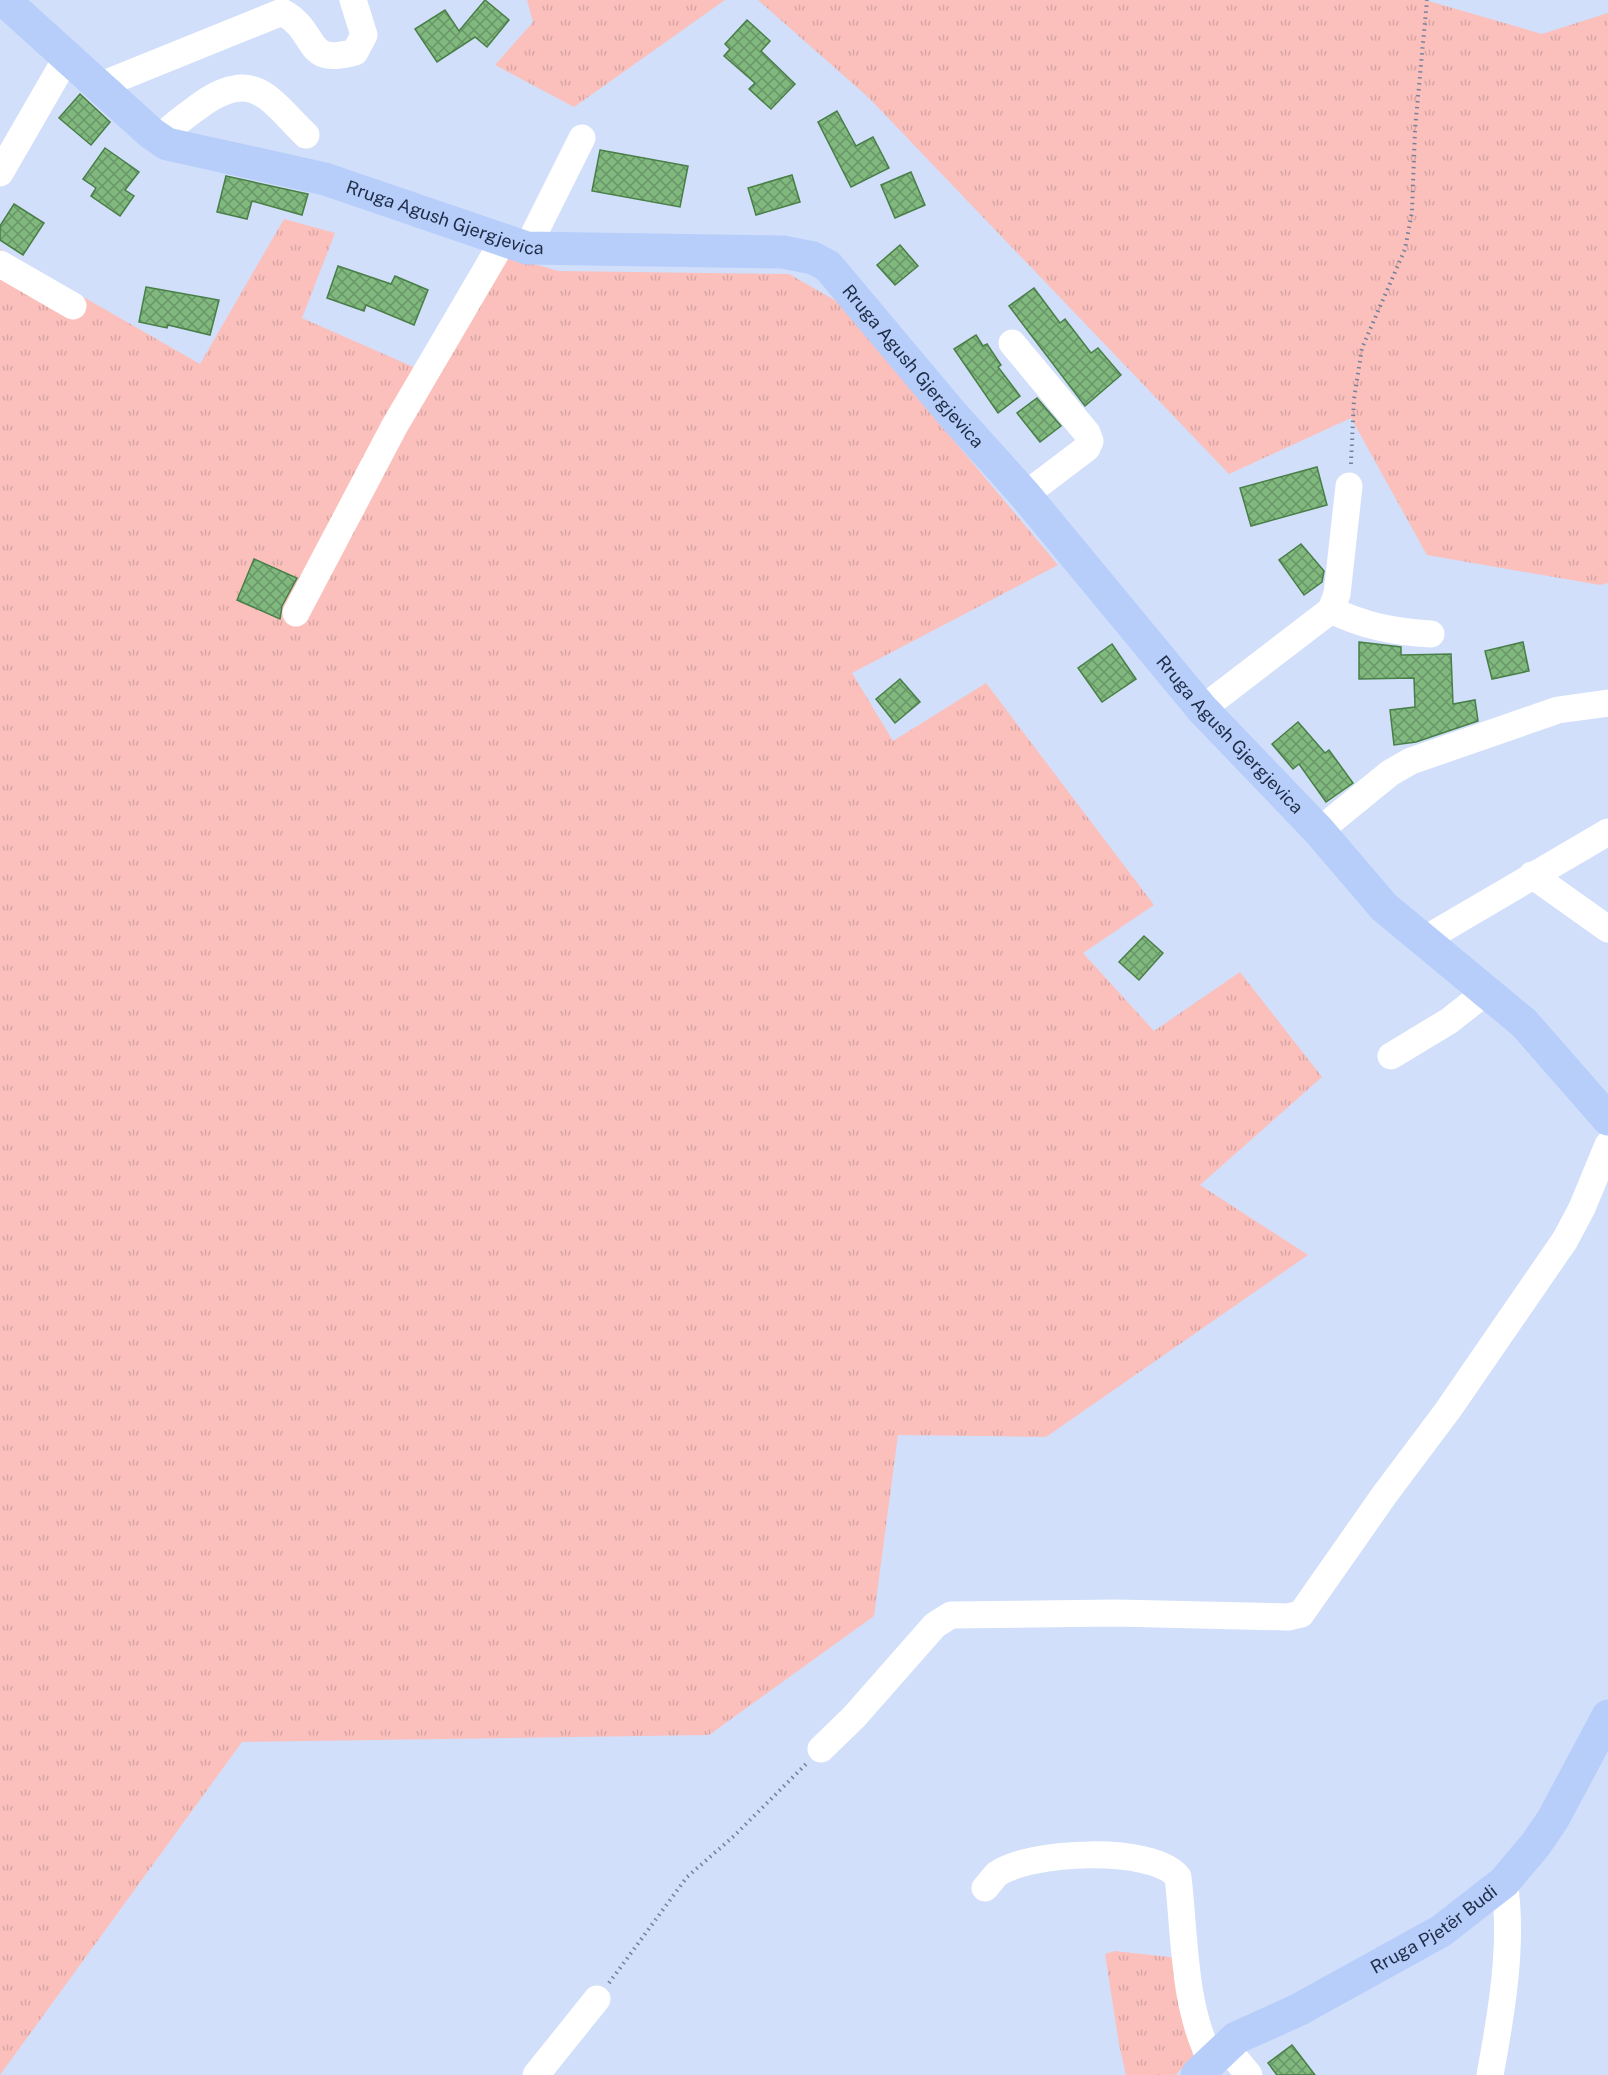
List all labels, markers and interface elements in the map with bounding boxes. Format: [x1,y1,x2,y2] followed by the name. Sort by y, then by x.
[343,176,544,258] street label: Rruga Agush Gjergjevica
[838,280,988,452] street label: Rruga Agush Gjergjevica
[1152,651,1308,818] street label: Rruga Agush Gjergjevica
[1367,1880,1501,1978] street label: Rruga Pjetër Budi

